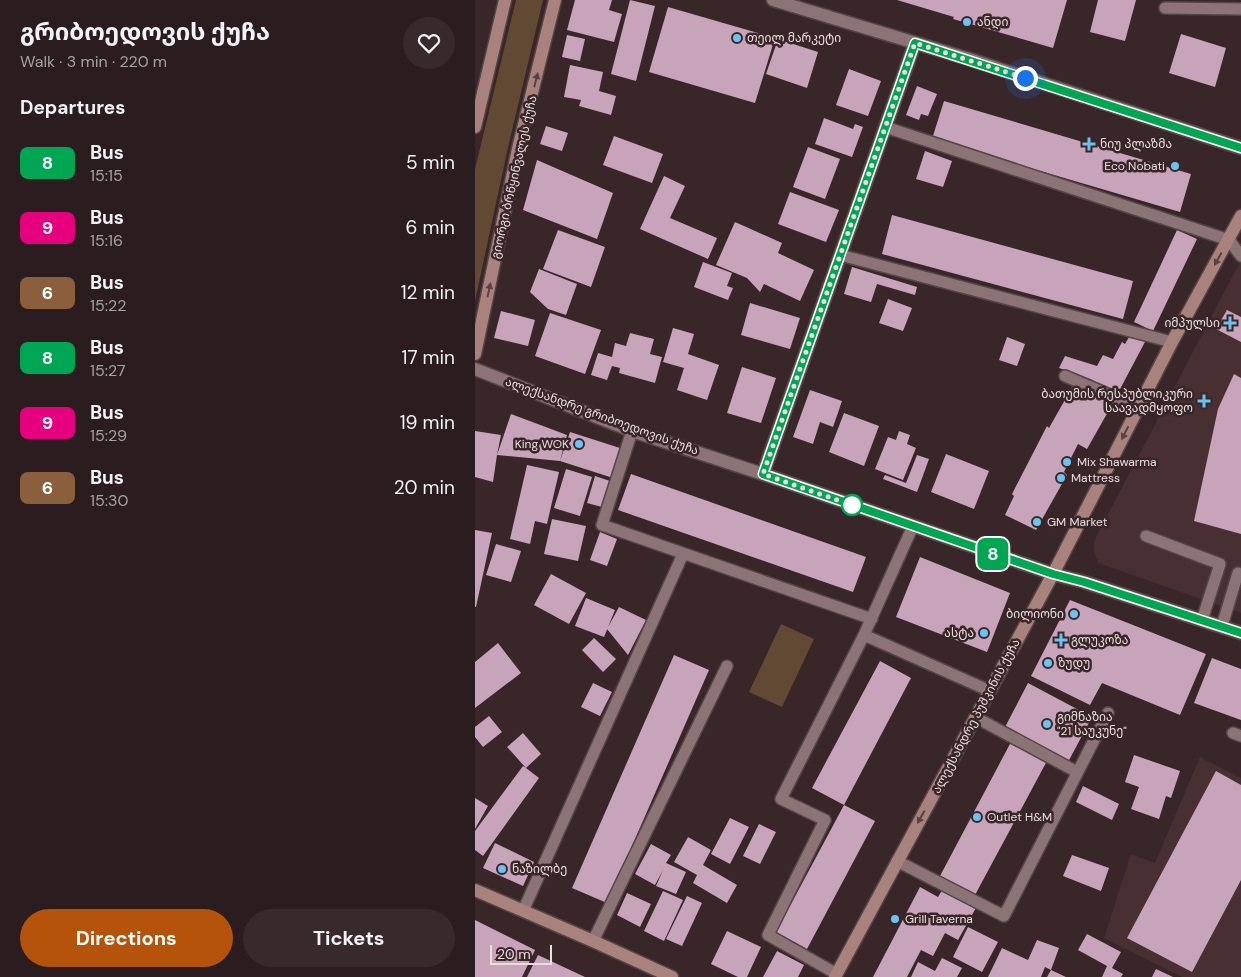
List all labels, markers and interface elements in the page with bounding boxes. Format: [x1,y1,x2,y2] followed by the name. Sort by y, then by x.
[977,14,1008,30] place label: ანდი
[20,16,270,47] text: გრიბოედოვის ქუჩა
[961,16,973,28] marker: ანდი
[403,17,455,69] button: heart
[747,30,841,46] place label: თეილ მარკეტი
[731,32,743,44] marker: თეილ მარკეტი
[20,51,167,72] text: Walk · 3 min · 220 m
[1013,66,1038,91] your location
[532,72,540,87] one-way arrow
[487,94,541,260] street label: გიორგი ბრწყინვალეს ქუჩა
[20,95,125,120] text: Departures
[1100,136,1172,152] place label: ნიუ პლაზმა
[1082,137,1096,151] marker: ნიუ პლაზმა
[90,140,124,165] text: Bus
[406,150,455,175] text: 5 min
[42,151,53,175] text: 8
[1104,158,1165,174] place label: Eco Nobati
[1169,160,1181,172] marker: Eco Nobati
[90,165,123,186] text: 15:15
[90,205,124,230] text: Bus
[406,215,455,240] text: 6 min
[42,216,53,240] text: 9
[90,230,123,251] text: 15:16
[1214,252,1223,266] one-way arrow
[90,270,124,295] text: Bus
[401,280,455,305] text: 12 min
[42,281,53,305] text: 6
[485,282,493,297] one-way arrow
[90,295,126,316] text: 15:22
[1164,315,1220,331] place label: იმპულსი
[1224,317,1236,329] marker: იმპულსი
[90,335,124,360] text: Bus
[401,345,455,370] text: 17 min
[42,346,53,370] text: 8
[90,360,125,381] text: 15:27
[503,373,701,459] street label: ალექსანდრე გრიბოედოვის ქუჩა
[1041,386,1193,416] place label: ბათუმის რესპუბლიკური საავადმყოფო
[1197,394,1211,408] marker: ბათუმის რესპუბლიკური საავადმყოფო
[90,400,124,425] text: Bus
[400,410,455,435] text: 19 min
[42,411,53,435] text: 9
[90,425,127,446] text: 15:29
[1121,426,1129,440] one-way arrow
[515,436,569,452] place label: King WOK
[573,438,585,450] marker: King WOK
[1077,454,1157,470] place label: Mix Shawarma
[1061,456,1073,468] marker: Mix Shawarma
[90,465,124,490] text: Bus
[1071,470,1120,486] place label: Mattress
[1055,472,1067,484] marker: Mattress
[394,475,455,500] text: 20 min
[42,476,53,500] text: 6
[90,490,128,511] text: 15:30
[841,494,863,516] unlabelled marker
[1047,514,1108,530] place label: GM Market
[1031,516,1043,528] marker: GM Market
[977,538,1009,570] line badge: 8
[987,542,999,566] text: 8
[1006,606,1064,622] place label: ბილიონი
[1068,608,1080,620] marker: ბილიონი
[944,625,974,641] place label: ასტა
[978,627,990,639] marker: ასტა
[1071,632,1128,648] place label: გლუკოზა
[1055,634,1067,646] marker: გლუკოზა
[928,636,1024,796] street label: ალექსანდრე პუშკინის ქუჩა
[1058,655,1090,671] place label: ზუდუ
[1042,657,1054,669] marker: ზუდუ
[1057,709,1127,739] place label: გიმნაზია "21 საუკუნე"
[1041,718,1053,730] marker: გიმნაზია "21 საუკუნე"
[987,809,1052,825] place label: Outlet H&M
[917,810,925,824] one-way arrow
[971,811,983,823] marker: Outlet H&M
[512,861,567,877] place label: ნაზილბე
[496,863,508,875] marker: ნაზილბე
[20,909,233,967] button: Directions
[243,909,455,967] button: Tickets
[905,911,973,927] place label: Grill Taverna
[889,913,901,925] marker: Grill Taverna
[490,942,553,965] scale bar
[497,945,531,963] text: 20 m

